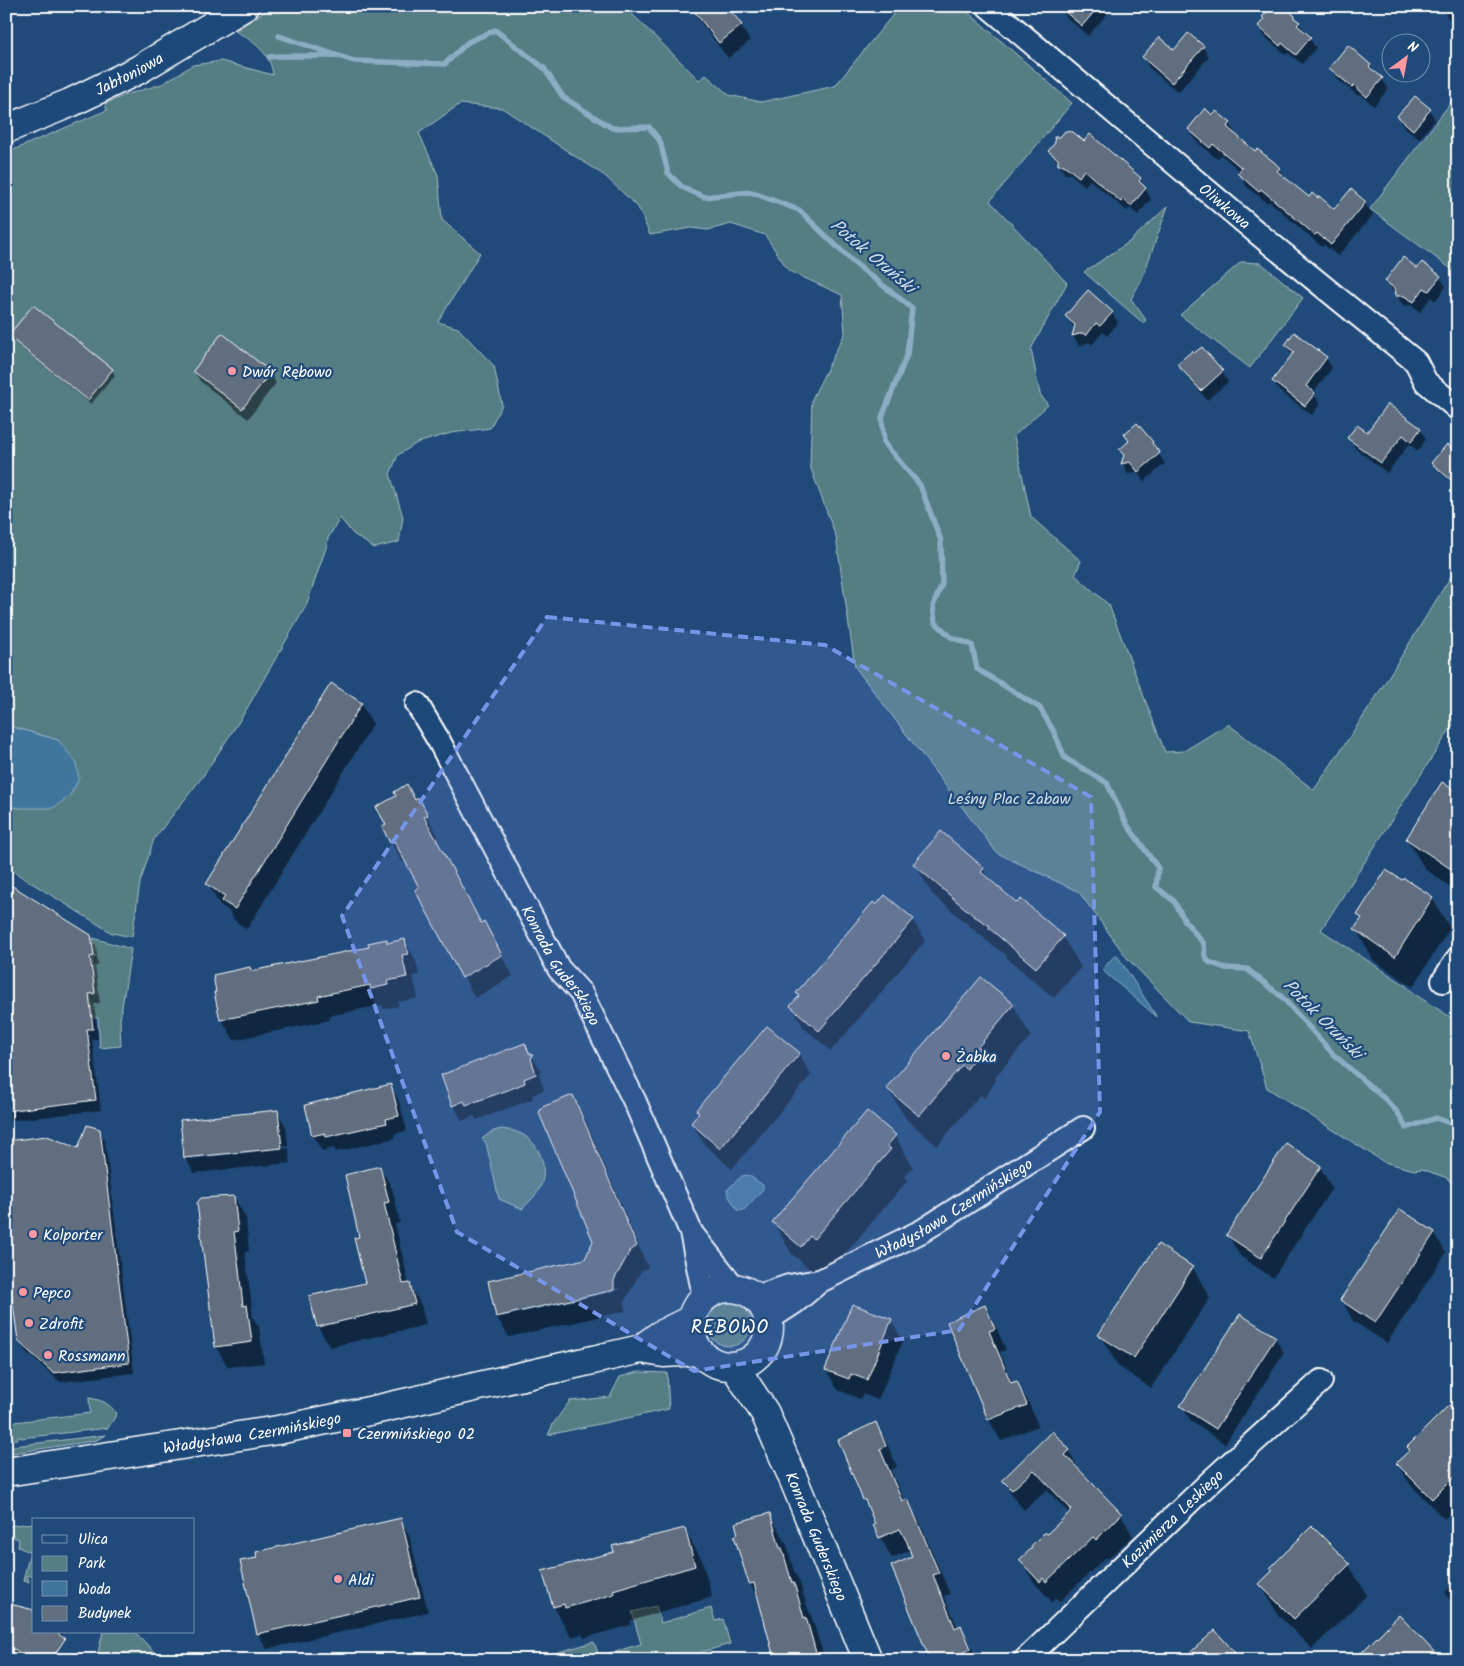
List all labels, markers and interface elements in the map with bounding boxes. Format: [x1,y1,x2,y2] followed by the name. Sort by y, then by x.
[1382,32,1432,82] north arrow
[1403,36,1422,60] text: N
[91,46,169,103] street label: Jabłoniowa
[1193,178,1256,236] street label: Oliwkowa
[823,213,924,304] water label: Potok Oruński
[242,360,332,385] place label: Dwór Rębowo
[226,365,238,377] marker: Dwór Rębowo
[948,787,1071,812] park label: Leśny Plac Zabaw
[514,901,606,1030] street label: Konrada Guderskiego
[1275,973,1372,1070] water label: Potok Oruński
[956,1045,997,1070] place label: Żabka
[940,1050,952,1062] marker: Żabka
[871,1152,1038,1266] street label: Władysława Czermińskiego
[43,1223,104,1248] place label: Kolporter
[27,1228,39,1240] marker: Kolporter
[33,1281,71,1306] place label: Pepco
[17,1286,29,1298] marker: Pepco
[39,1312,85,1337] place label: Zdrofit
[691,1313,769,1343] district label: RĘBOWO
[23,1317,35,1329] marker: Zdrofit
[58,1344,126,1369] place label: Rossmann
[42,1349,54,1361] marker: Rossmann
[161,1406,344,1462] street label: Władysława Czermińskiego
[357,1422,475,1447] place label: Czermińskiego 02
[341,1427,353,1439] marker: Czermińskiego 02
[1116,1464,1230,1575] street label: Kazimierza Leskiego
[778,1468,853,1605] street label: Konrada Guderskiego
[32,1518,195,1634] legend
[78,1528,108,1552] text: Ulica
[78,1552,106,1576] text: Park
[348,1568,375,1593] place label: Aldi
[332,1573,344,1585] marker: Aldi
[78,1578,111,1602] text: Woda
[78,1602,132,1626] text: Budynek

